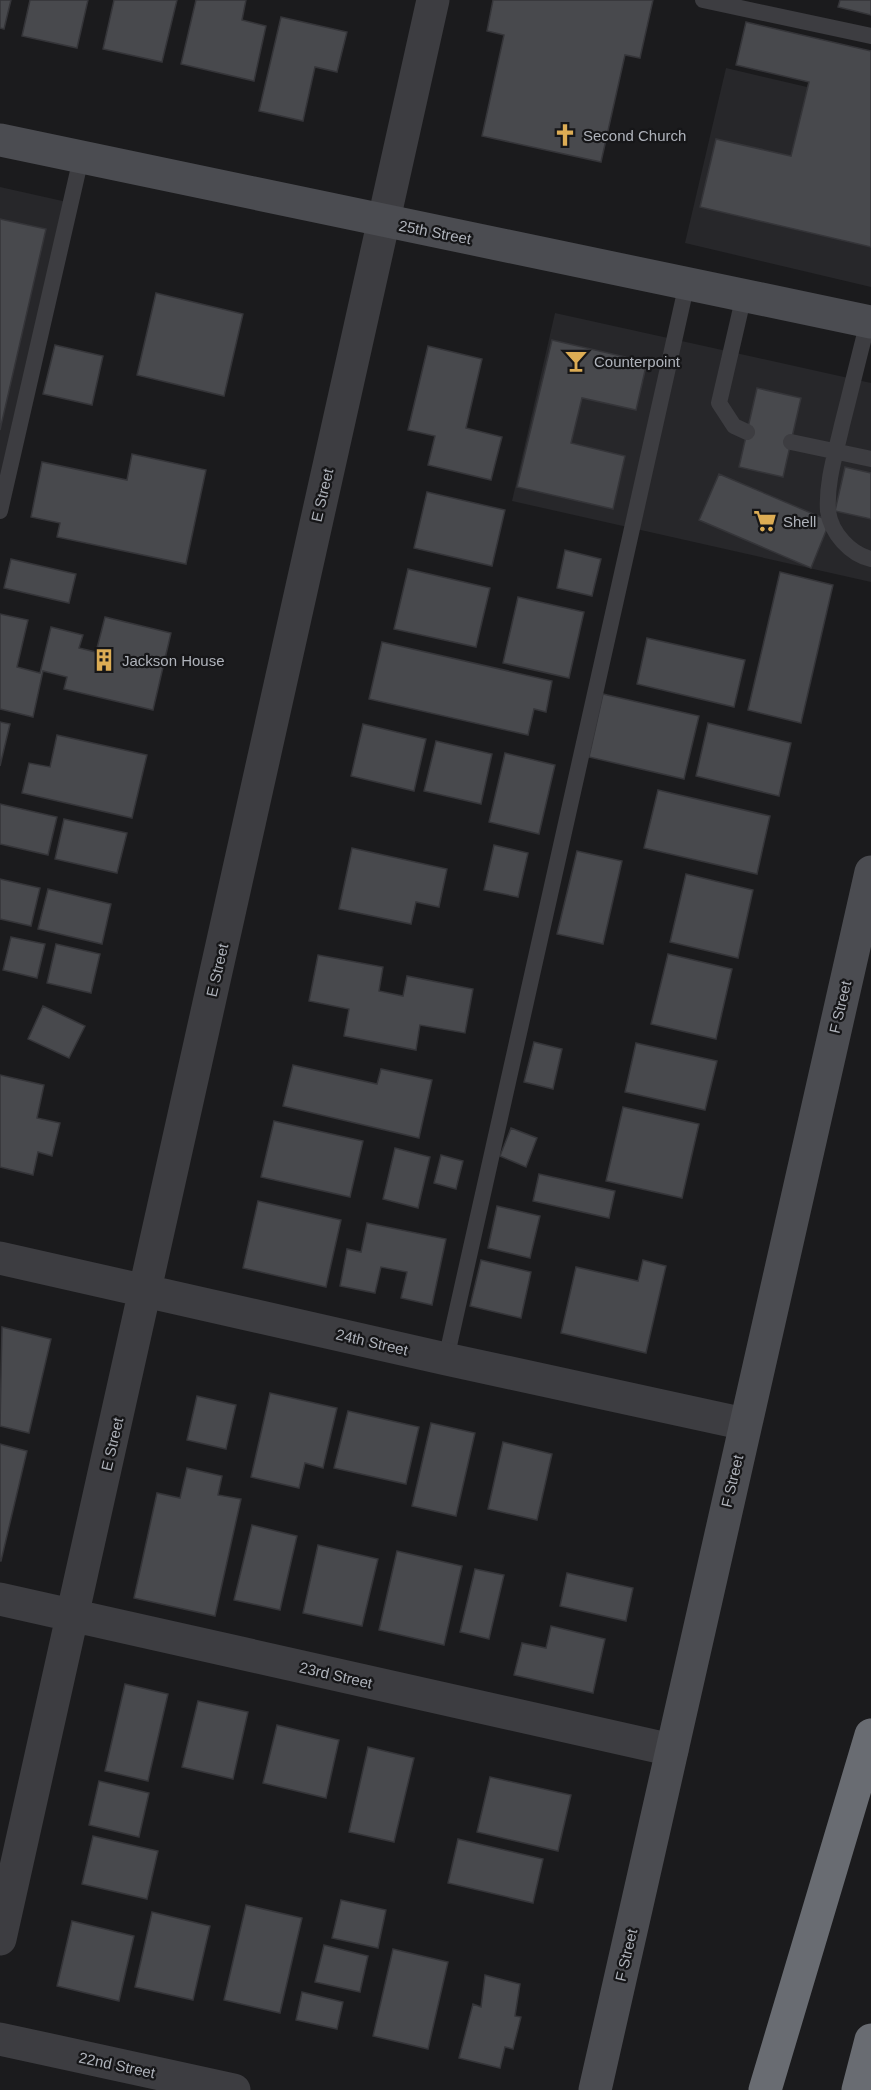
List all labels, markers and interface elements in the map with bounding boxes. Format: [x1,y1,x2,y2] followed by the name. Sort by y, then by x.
[552,122,578,148] church icon: Second Church
[583,127,686,144] place label: Second Church
[397,217,473,248] street label: 25th Street
[563,348,589,374] bar icon: Counterpoint
[594,353,681,370] place label: Counterpoint
[308,466,337,523] street label: E Street
[752,508,778,534] supermarket icon: Shell
[783,513,816,530] place label: Shell
[91,647,117,673] building icon: Jackson House
[122,652,225,669] place label: Jackson House
[203,941,232,998] street label: E Street
[826,978,854,1035] street label: F Street
[334,1325,410,1359] street label: 24th Street
[98,1415,127,1472] street label: E Street
[718,1452,746,1509] street label: F Street
[298,1658,375,1692] street label: 23rd Street
[612,1926,640,1983] street label: F Street
[77,2049,158,2082] street label: 22nd Street

